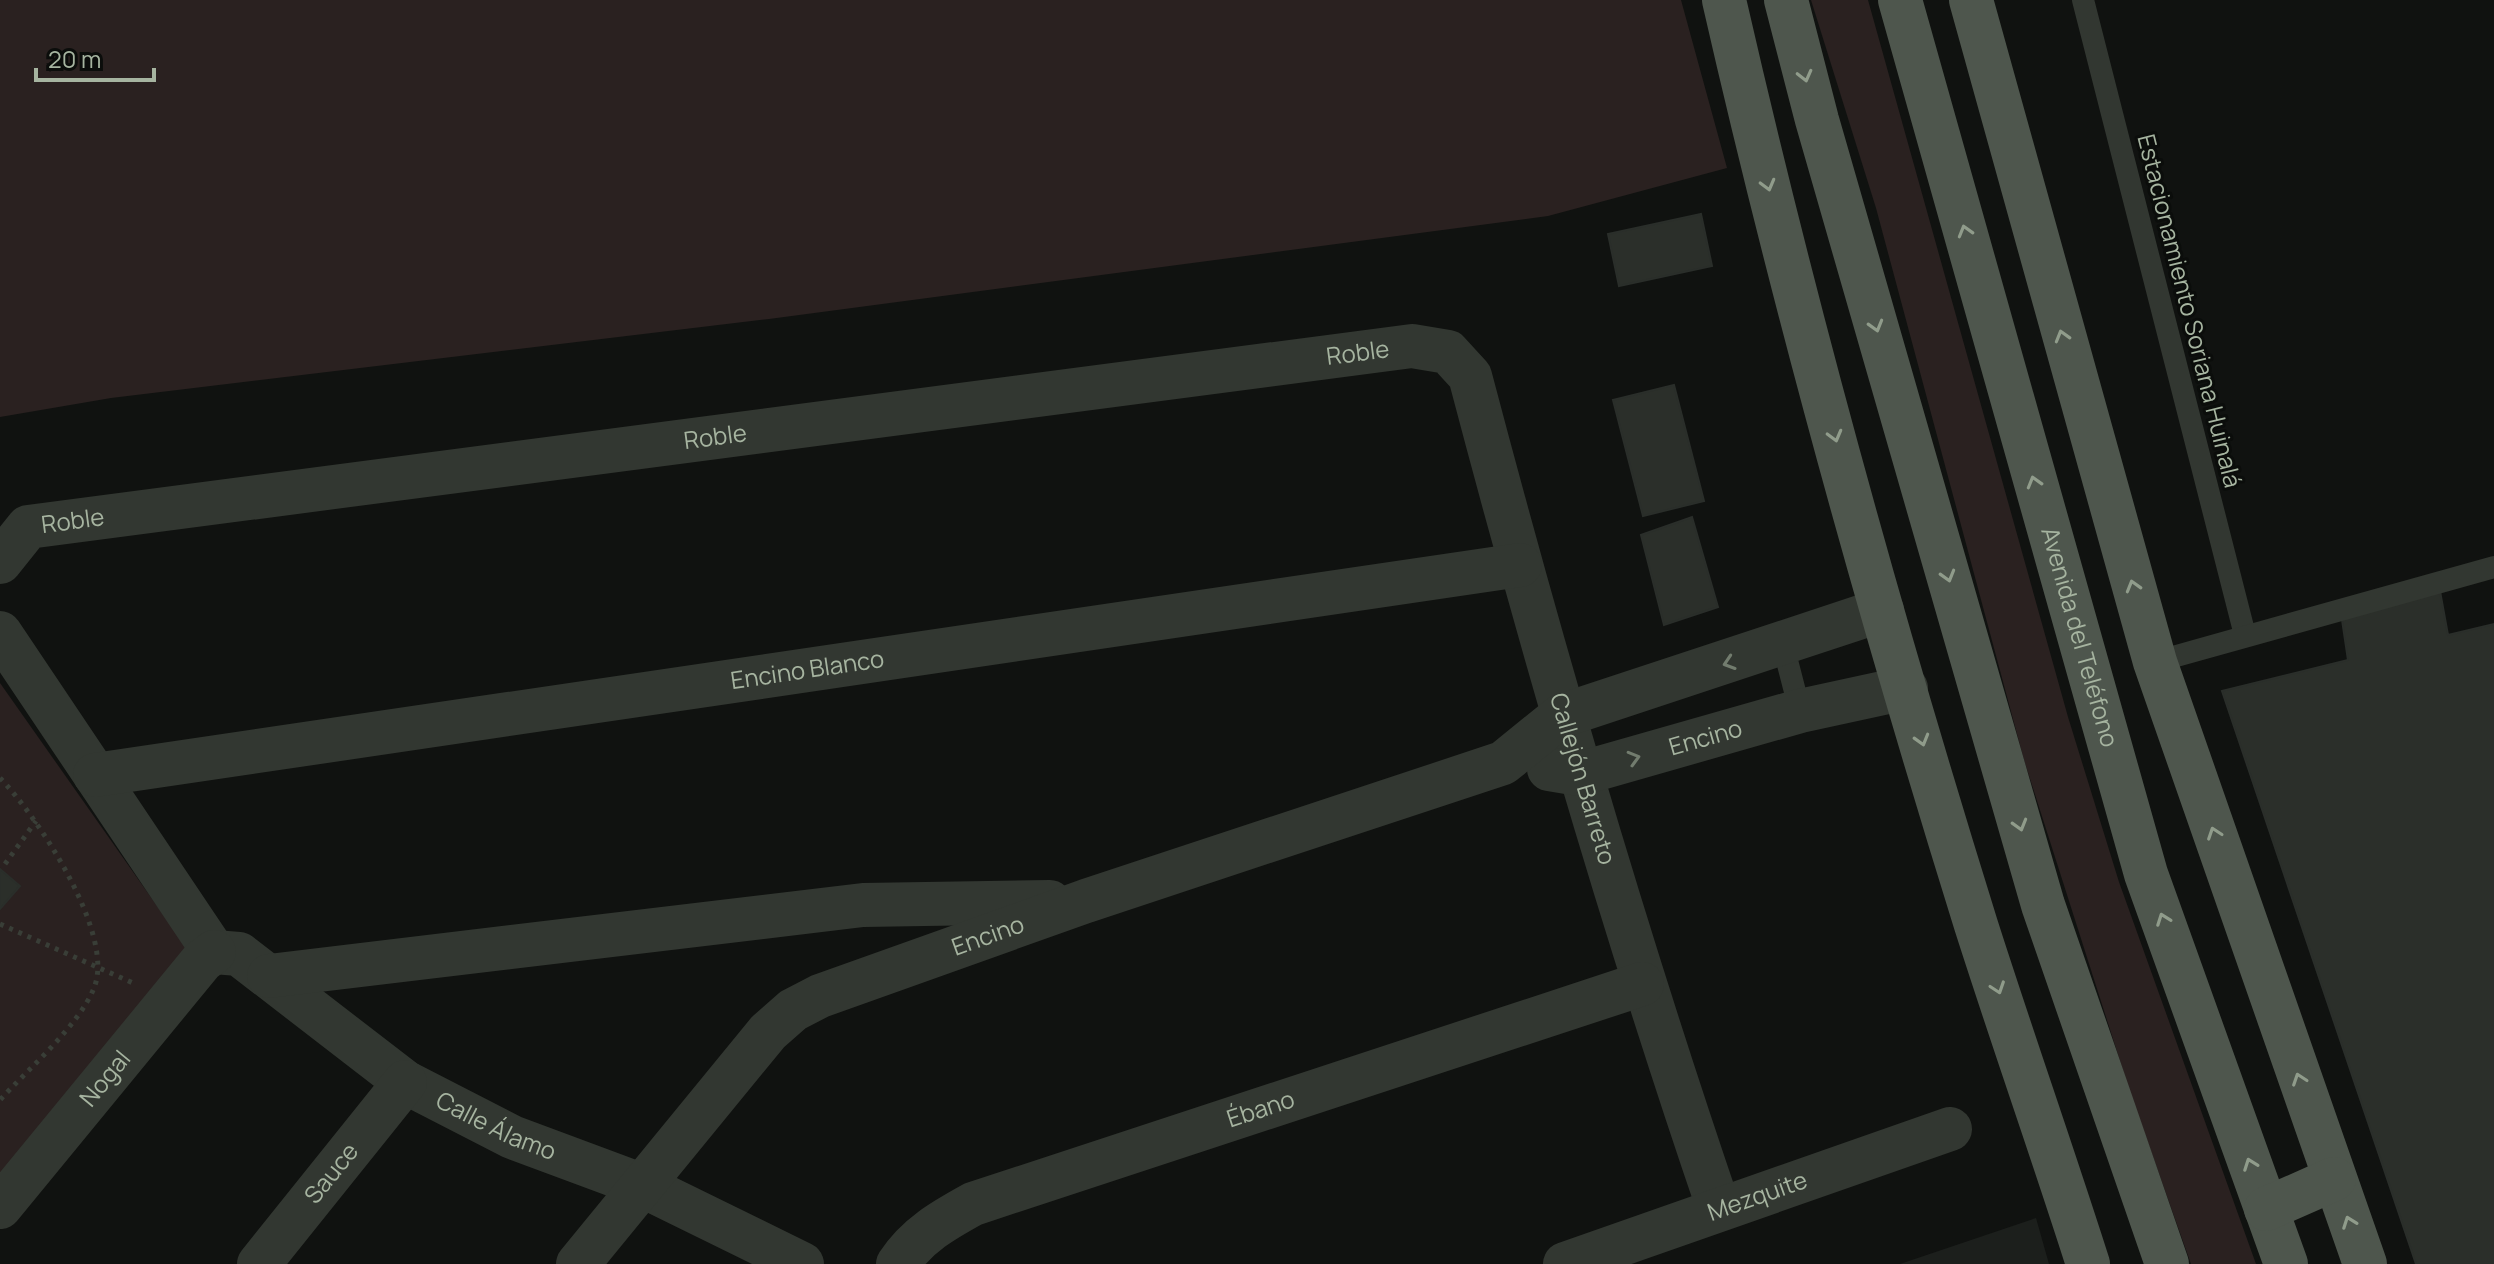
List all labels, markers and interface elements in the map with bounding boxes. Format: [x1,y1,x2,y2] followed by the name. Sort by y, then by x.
[36,32,154,82] scale bar
[48,42,101,75] text: 20 m
[1796,68,1813,82] one-way arrow
[2130,130,2250,491] street label: Estacionamiento Soriana Huinalá
[1759,177,1775,191] one-way arrow
[1958,225,1974,239] one-way arrow
[1867,318,1883,332] one-way arrow
[2055,330,2071,344] one-way arrow
[1324,331,1391,372] street label: Roble
[682,415,749,456] street label: Roble
[1826,428,1843,442] one-way arrow
[2027,475,2044,489] one-way arrow
[39,499,106,540] street label: Roble
[2034,523,2127,751] street label: Avenida del Teléfono
[1939,568,1955,582] one-way arrow
[2126,580,2142,594] one-way arrow
[728,641,886,696] street label: Encino Blanco
[1723,653,1737,669] one-way arrow
[1543,689,1625,868] street label: Callejón Barreto
[1665,710,1746,763] street label: Encino
[1913,732,1929,746] one-way arrow
[1627,751,1641,768] one-way arrow
[2010,818,2027,832] one-way arrow
[2208,827,2224,841] one-way arrow
[947,906,1028,963] street label: Encino
[2156,913,2172,927] one-way arrow
[1988,981,2004,995] one-way arrow
[71,1043,137,1113] street label: Nogal
[2292,1073,2309,1087] one-way arrow
[1222,1081,1298,1135] street label: Ébano
[431,1083,561,1167] street label: Calle Álamo
[296,1135,365,1210] street label: Sauce
[2243,1158,2260,1172] one-way arrow
[1703,1162,1811,1228] street label: Mezquite
[2342,1216,2359,1230] one-way arrow

